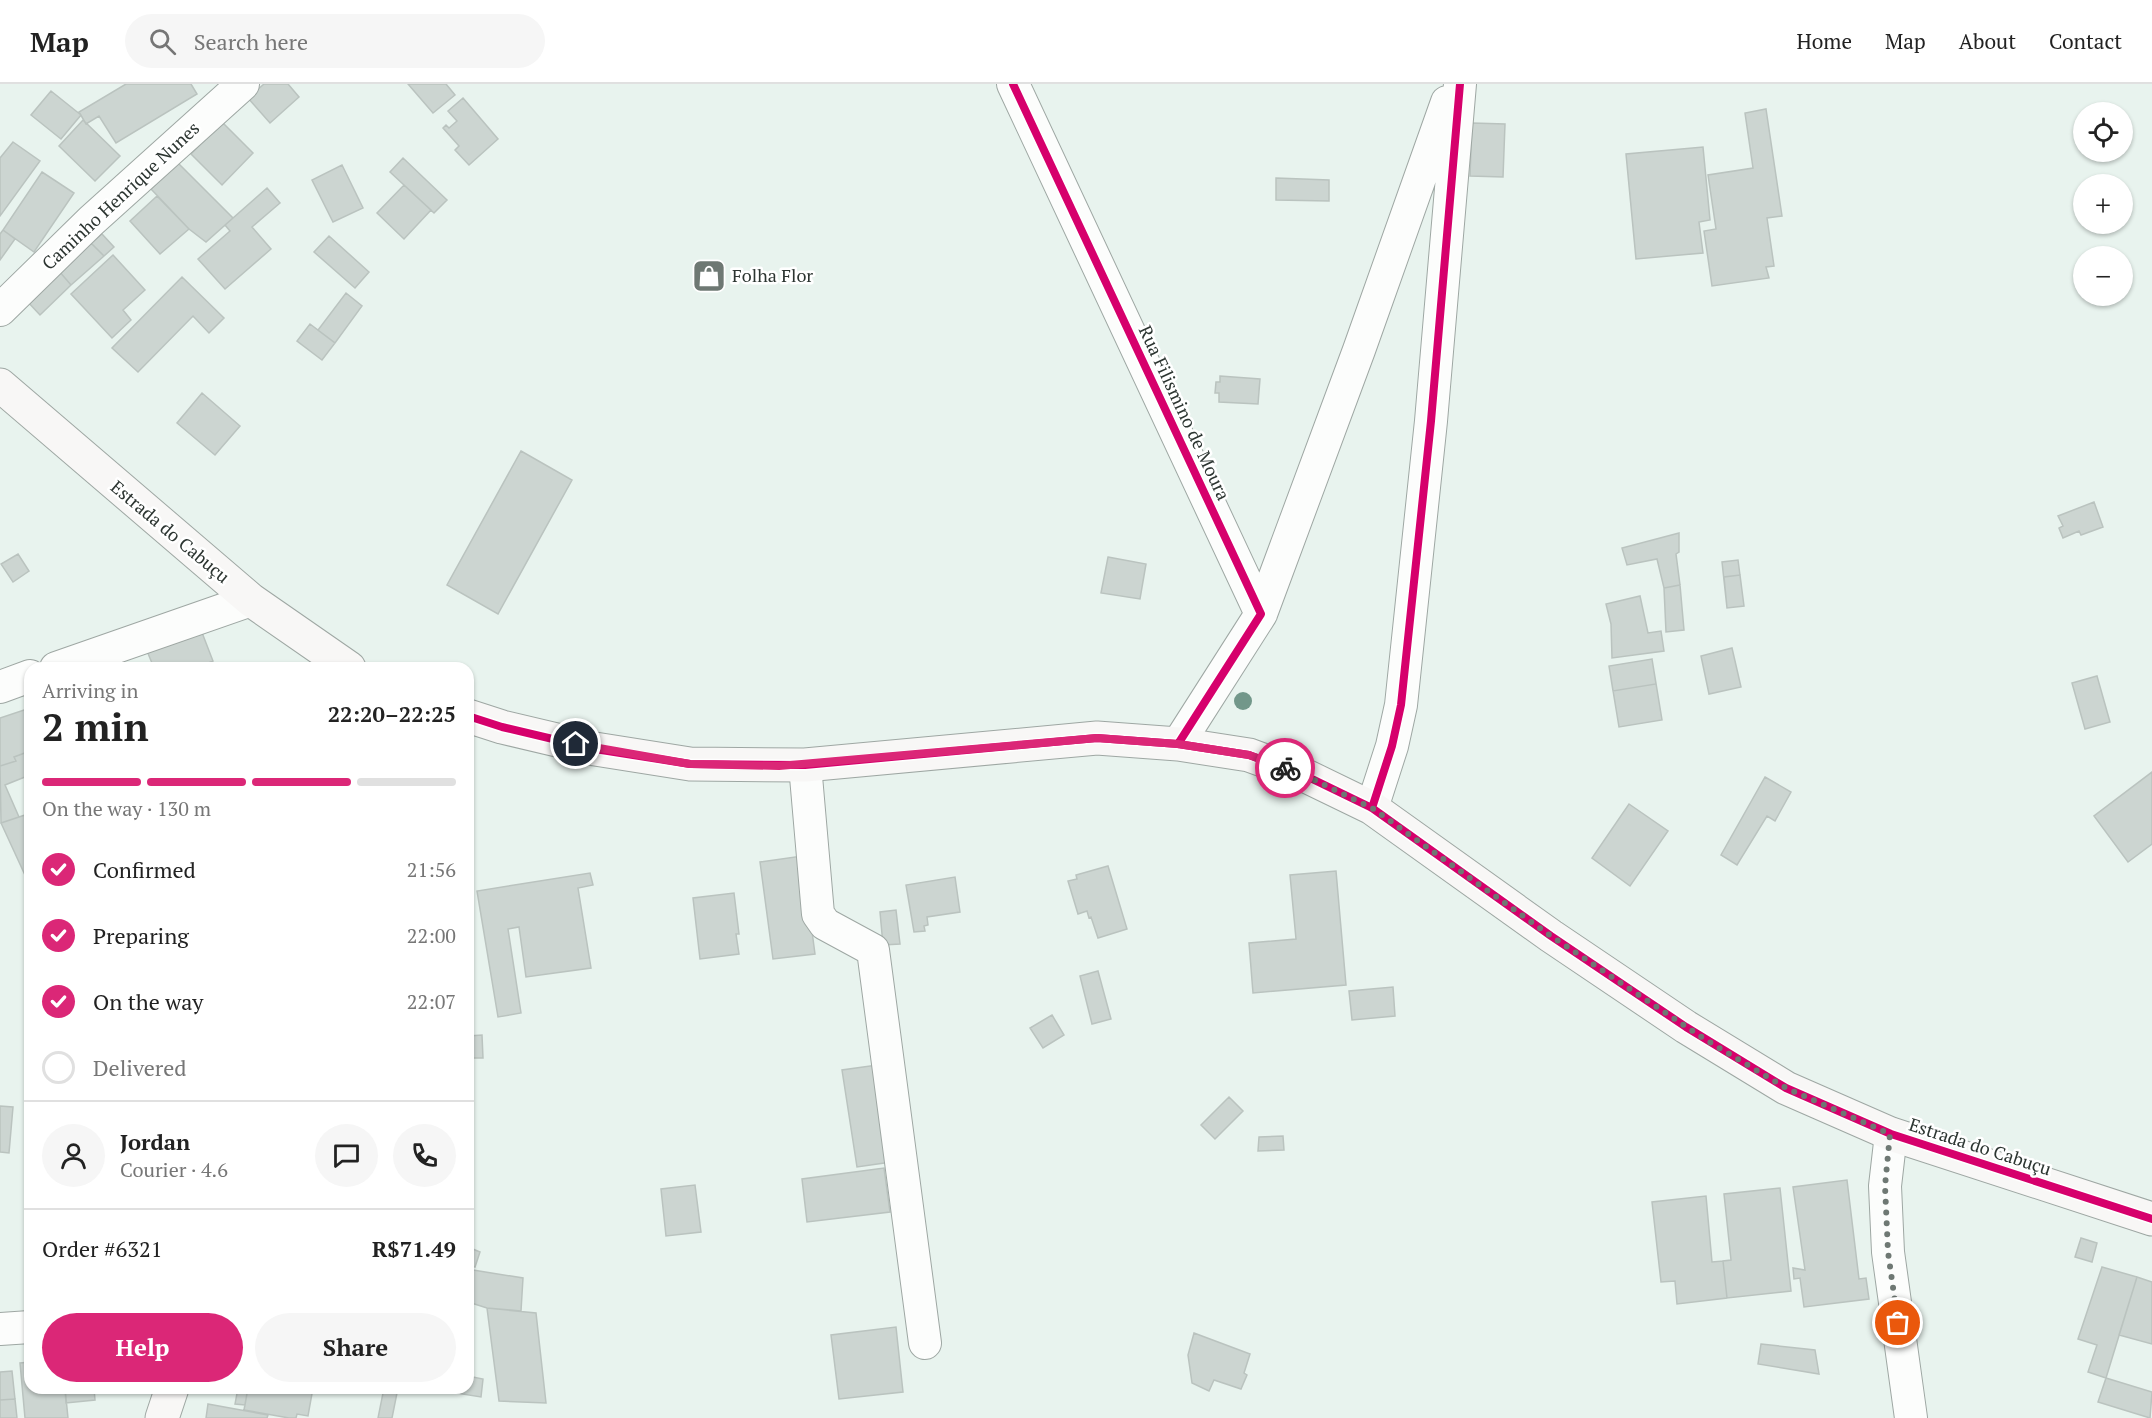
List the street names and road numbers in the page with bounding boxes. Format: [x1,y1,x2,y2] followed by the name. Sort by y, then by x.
[36,116,204,275] street label: Caminho Henrique Nunes
[1134,321,1236,504] street label: Rua Filismino de Moura
[106,474,235,588] street label: Estrada do Cabuçu
[1906,1112,2055,1180] street label: Estrada do Cabuçu

